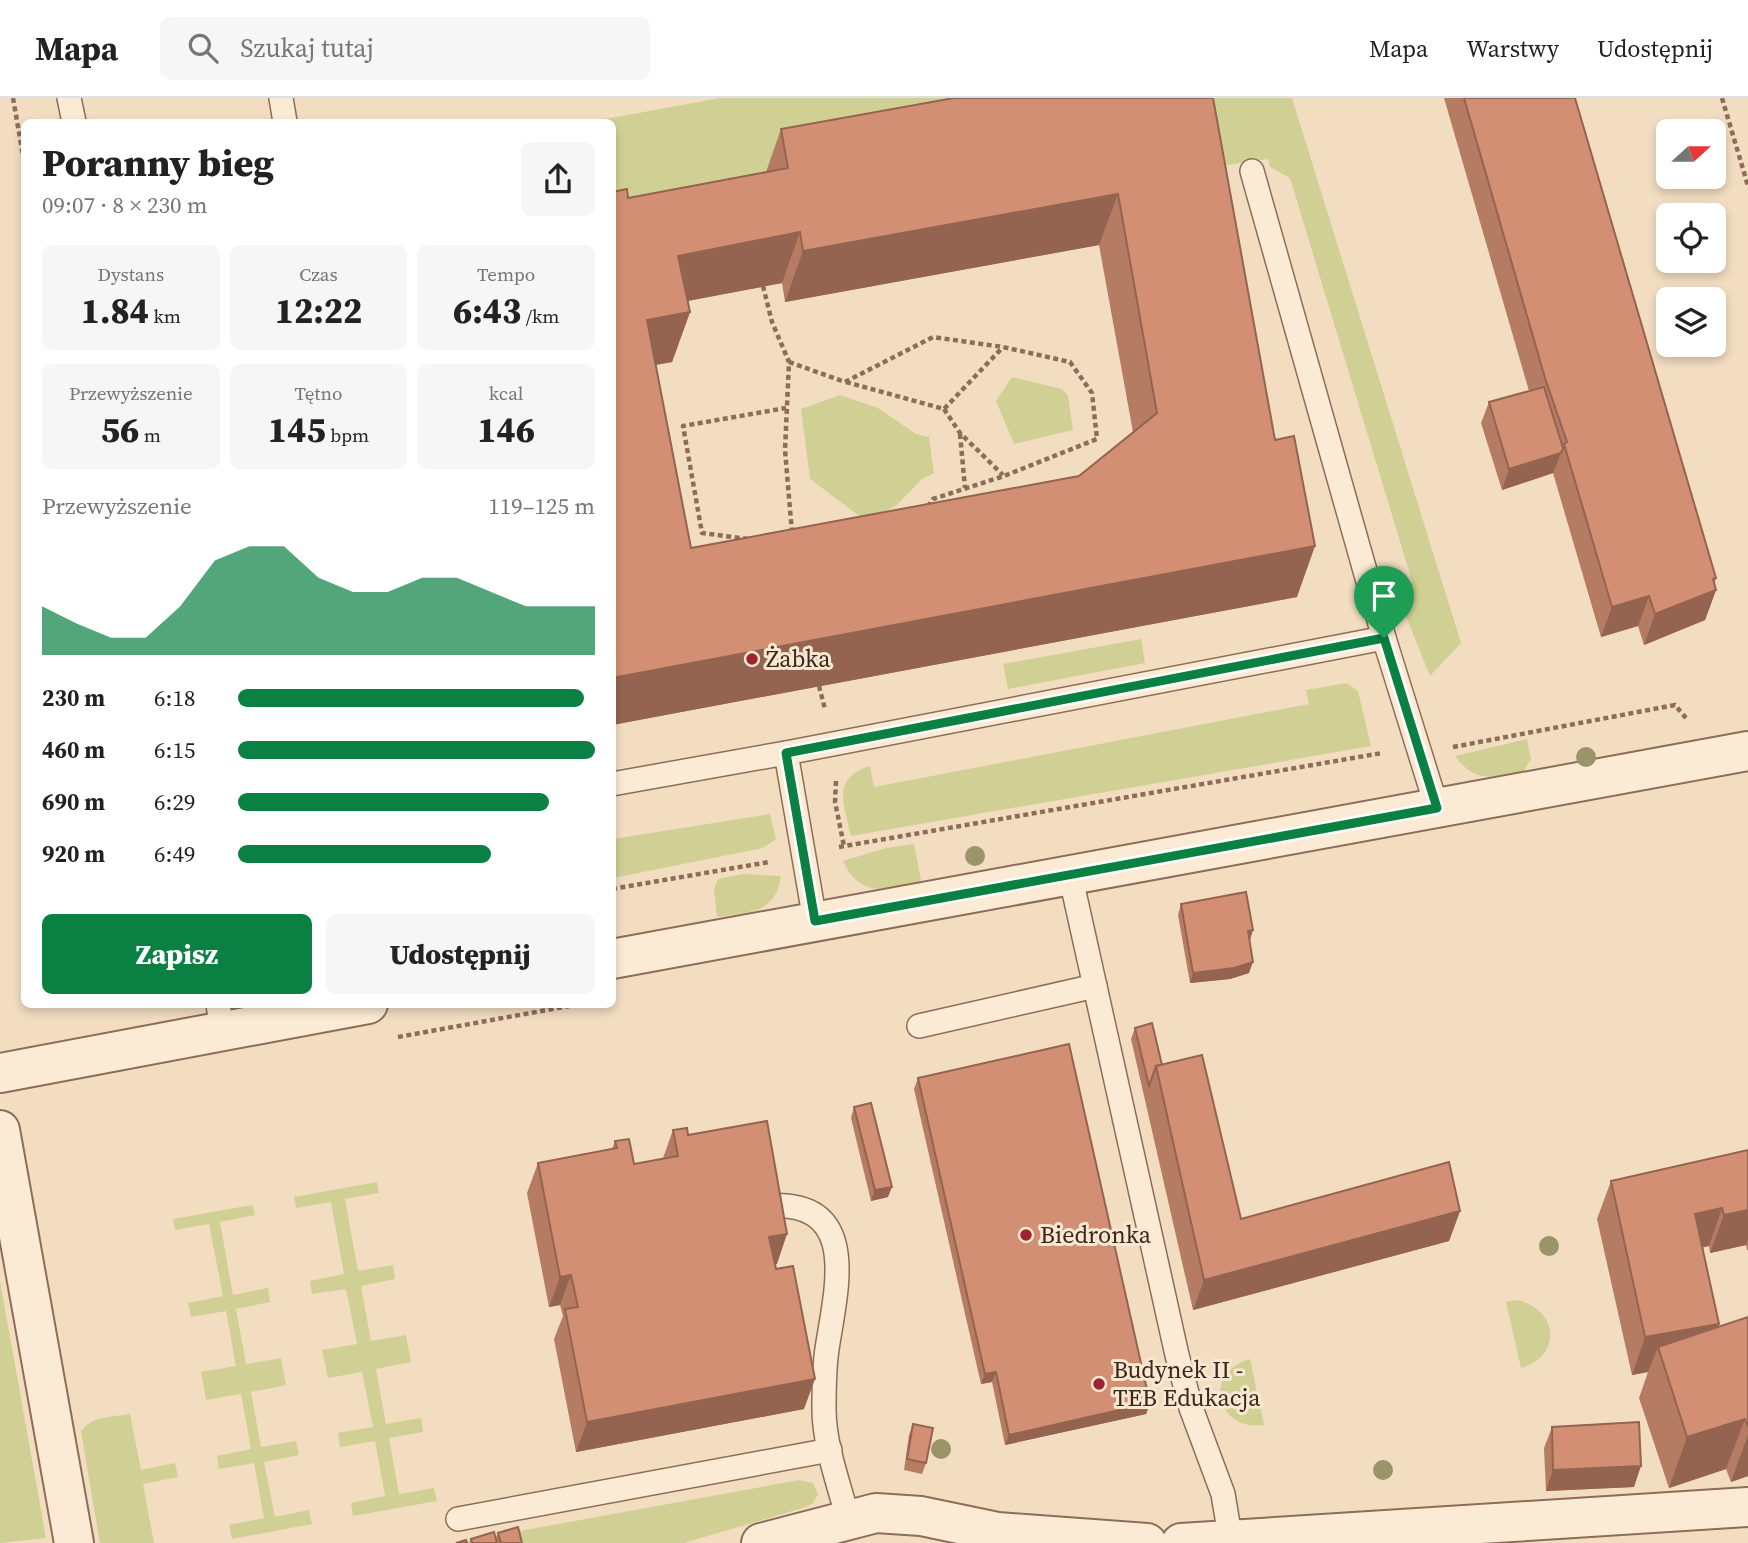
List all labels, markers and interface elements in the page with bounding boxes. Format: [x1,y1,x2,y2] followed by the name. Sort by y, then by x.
[160,17,650,80] search box
[35,26,118,71] text: Mapa
[184,29,222,67] icon: search
[240,30,374,66] text: Szukaj tutaj
[1369,32,1428,65] text: Mapa
[1466,32,1559,65] text: Warstwy
[1597,32,1713,65] text: Udostępnij
[1656,119,1726,189] north arrow
[1656,119,1726,357] map controls
[42,137,274,189] text: Poranny bieg
[521,142,595,216] button: share
[42,189,208,221] text: 09:07 · 8 × 230 m
[1656,203,1726,273] button: locate
[97,261,164,287] text: Dystans
[299,261,338,287] text: Czas
[477,261,535,287] text: Tempo
[81,287,149,335] text: 1.84
[275,287,362,335] text: 12:22
[453,287,521,335] text: 6:43
[1656,287,1726,357] button: layers
[149,303,181,329] text: km
[521,303,559,329] text: /km
[69,380,193,406] text: Przewyższenie
[295,380,342,406] text: Tętno
[489,380,523,406] text: kcal
[101,406,139,454] text: 56
[268,406,326,454] text: 145
[477,406,535,454] text: 146
[139,422,161,448] text: m
[326,422,369,448] text: bpm
[42,490,192,522] text: Przewyższenie
[488,490,595,522] text: 119–125 m
[1354,566,1414,638] pin
[1365,577,1403,615] icon: arrive
[766,642,831,675] place label: Żabka
[744,651,760,667] marker: Żabka
[42,682,105,714] text: 230 m
[154,682,195,714] text: 6:18
[42,734,105,766] text: 460 m
[154,734,195,766] text: 6:15
[42,786,105,818] text: 690 m
[154,786,195,818] text: 6:29
[42,838,105,870] text: 920 m
[154,838,195,870] text: 6:49
[42,914,312,994] button: Zapisz
[326,914,595,994] button: Udostępnij
[1040,1218,1152,1251] place label: Biedronka
[1018,1227,1034,1243] marker: Biedronka
[1113,1353,1261,1414] place label: Budynek II - TEB Edukacja
[1091,1376,1107,1392] marker: Budynek II - TEB Edukacja

